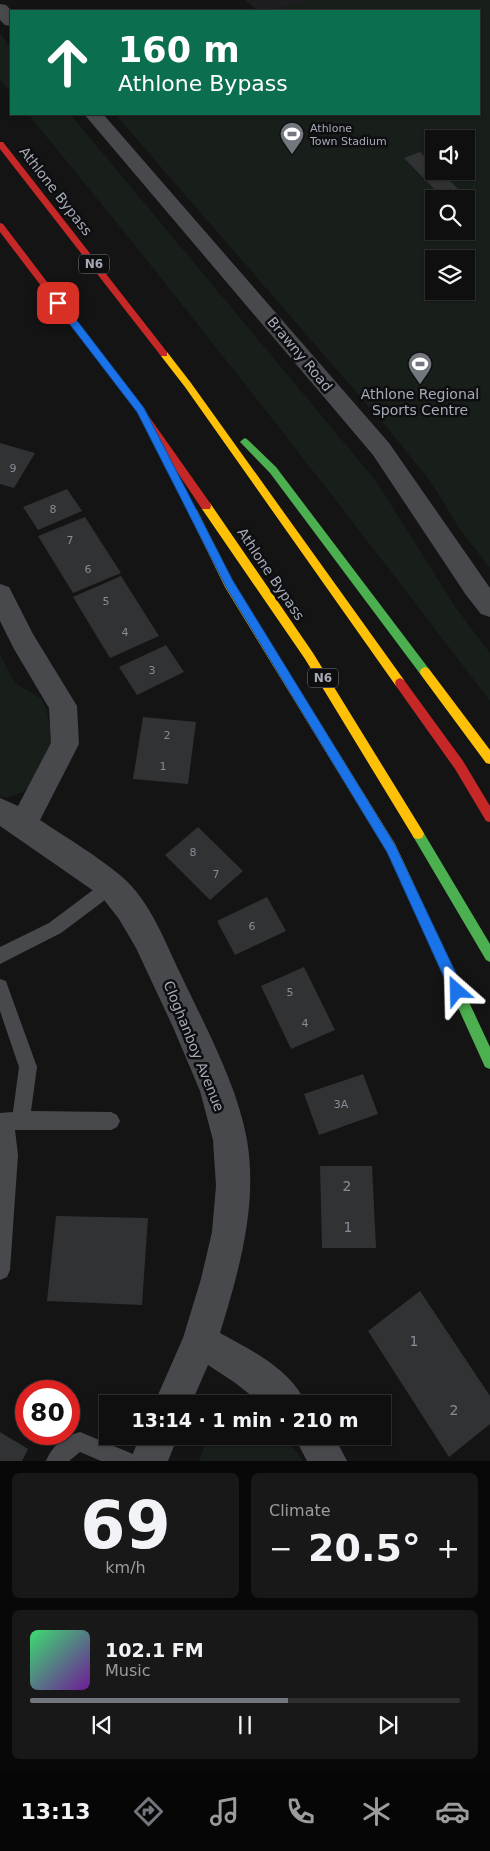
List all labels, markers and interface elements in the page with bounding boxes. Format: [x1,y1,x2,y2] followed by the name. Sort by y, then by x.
[35,30,100,95] icon: ahead
[118,30,240,70] text: 160 m
[118,71,288,96] text: Athlone Bypass
[279,121,305,155] sports icon: Athlone Town Stadium
[309,122,387,148] place label: Athlone Town Stadium
[425,130,475,300] map controls
[425,130,475,180] button: sound
[16,144,96,238] street label: Athlone Bypass
[425,190,475,240] button: search
[425,250,475,300] button: layers
[79,254,109,274] road number: N6
[37,282,79,324] pin
[44,289,72,317] icon: arrive
[264,314,336,394] street label: Brawny Road
[407,351,433,385] sports icon: Athlone Regional Sports Centre
[361,386,479,418] place label: Athlone Regional Sports Centre
[10,462,17,475] house number: 9
[50,503,57,516] house number: 8
[234,525,308,623] street label: Athlone Bypass
[67,534,74,547] house number: 7
[85,563,92,576] house number: 6
[103,595,110,608] house number: 5
[122,626,129,639] house number: 4
[149,664,156,677] house number: 3
[308,668,338,688] road number: N6
[164,729,171,742] house number: 2
[160,760,167,773] house number: 1
[190,846,197,859] house number: 8
[213,868,220,881] house number: 7
[249,920,256,933] house number: 6
[430,964,482,1016] position arrow
[160,978,228,1114] street label: Cloghanboy Avenue
[287,986,294,999] house number: 5
[302,1017,309,1030] house number: 4
[334,1098,349,1111] house number: 3A
[343,1178,351,1194] house number: 2
[344,1219,352,1235] house number: 1
[410,1333,418,1349] house number: 1
[15,1380,80,1445] speed limit sign: 80
[450,1402,458,1418] house number: 2
[131,1409,359,1431] text: 13:14 · 1 min · 210 m
[80,1488,171,1563] text: 69
[269,1501,331,1520] text: Climate
[308,1526,421,1570] text: 20.5°
[269,1532,292,1565] text: −
[437,1532,460,1565] text: +
[105,1558,146,1577] text: km/h
[105,1639,204,1661] text: 102.1 FM
[105,1661,151,1680] text: Music
[88,1711,116,1739] icon: previous
[231,1711,259,1739] icon: pause
[374,1711,402,1739] icon: next
[131,1794,166,1829] icon: directions
[207,1794,242,1829] icon: music
[283,1794,318,1829] icon: phone
[359,1794,394,1829] icon: climate
[435,1794,470,1829] icon: car
[20,1799,90,1824] text: 13:13

